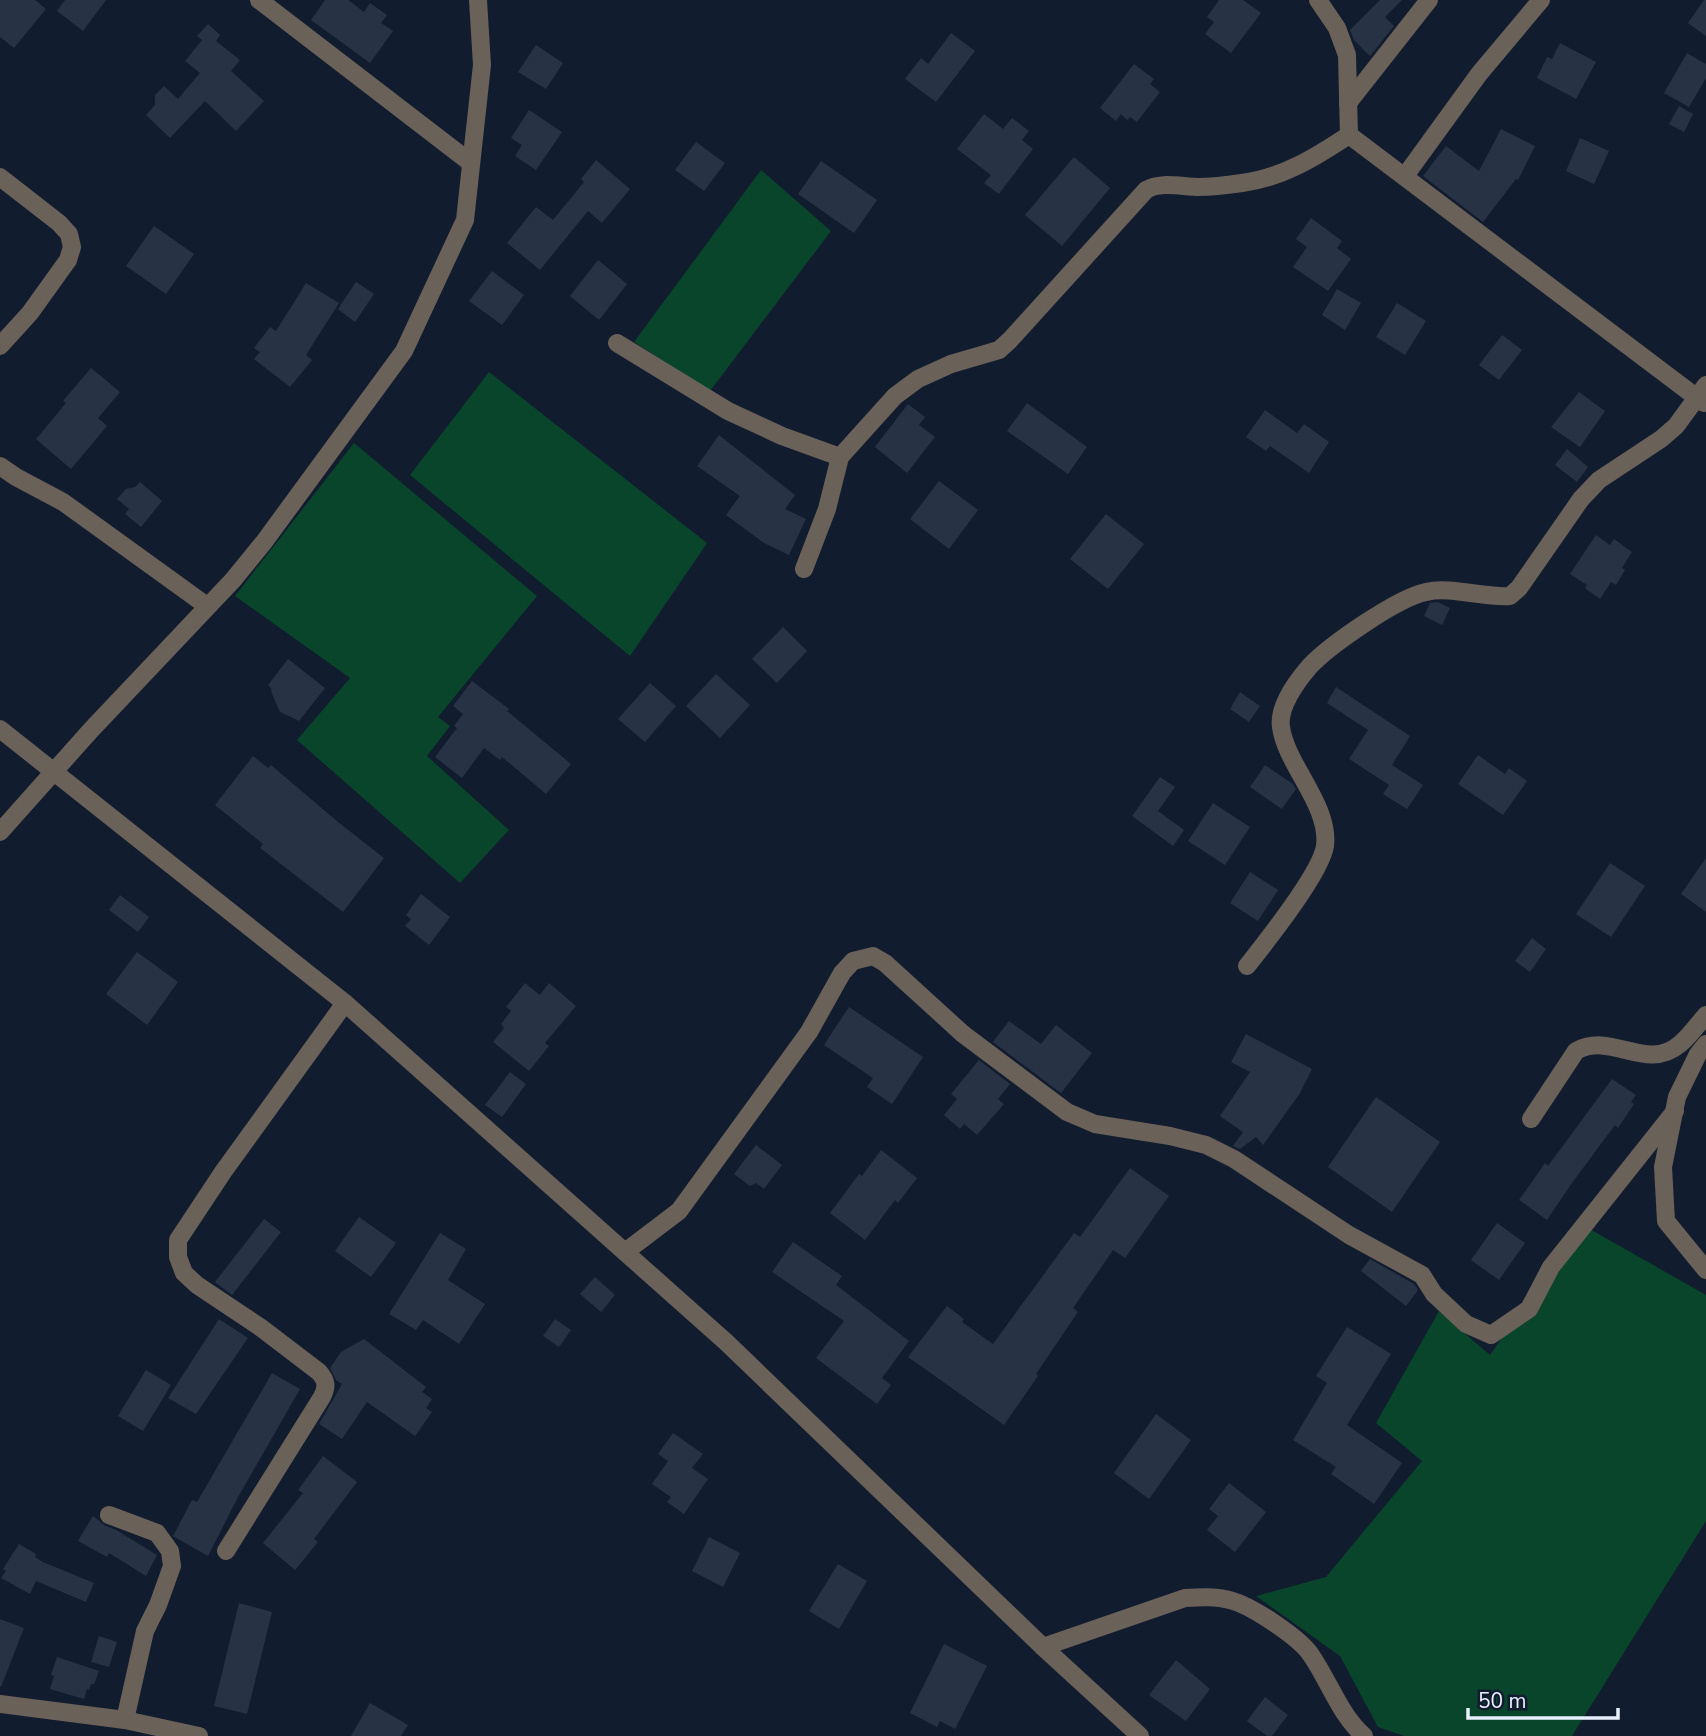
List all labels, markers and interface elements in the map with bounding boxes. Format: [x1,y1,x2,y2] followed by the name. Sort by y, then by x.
[1468,1676,1618,1720] scale bar
[1478,1687,1527,1715] text: 50 m

